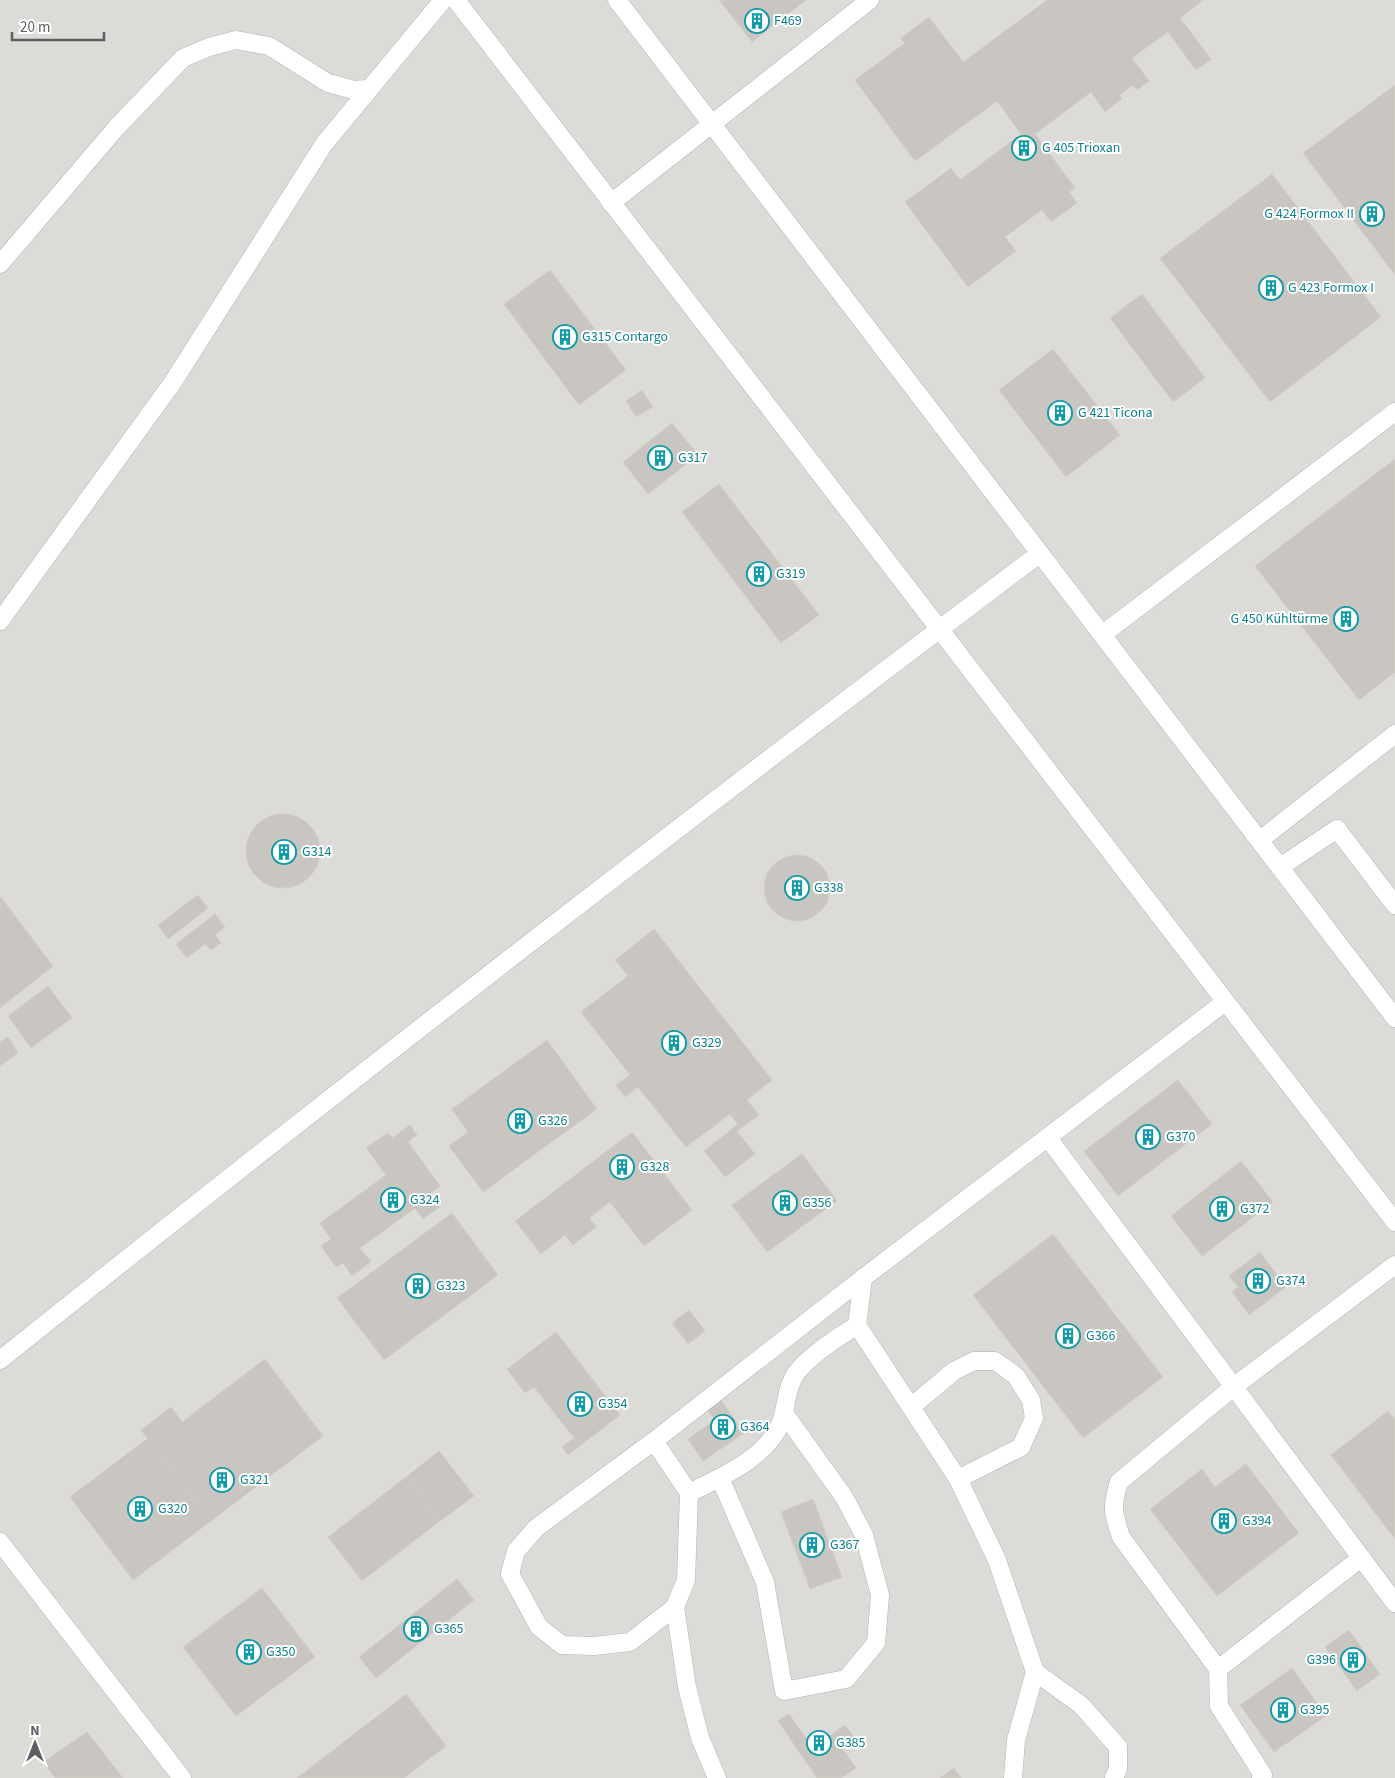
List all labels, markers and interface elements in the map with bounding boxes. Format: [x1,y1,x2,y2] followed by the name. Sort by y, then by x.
[744,8,770,34] building icon: F469
[12,10,105,42] scale bar
[774,11,802,31] place label: F469
[20,17,50,38] text: 20 m
[1011,135,1037,161] building icon: G 405 Trioxan
[1042,138,1120,158] place label: G 405 Trioxan
[1359,201,1385,227] building icon: G 424 Formox II
[1264,204,1354,224] place label: G 424 Formox II
[1258,275,1284,301] building icon: G 423 Formox I
[1288,278,1374,298] place label: G 423 Formox I
[552,324,578,350] building icon: G315 Contargo
[582,327,668,347] place label: G315 Contargo
[1047,400,1073,426] building icon: G 421 Ticona
[1078,403,1152,423] place label: G 421 Ticona
[647,445,673,471] building icon: G317
[678,448,708,468] place label: G317
[746,561,772,587] building icon: G319
[776,564,806,584] place label: G319
[1333,606,1359,632] building icon: G 450 Kühltürme
[1230,609,1328,629] place label: G 450 Kühltürme
[271,839,297,865] building icon: G314
[302,842,332,862] place label: G314
[784,875,810,901] building icon: G338
[814,878,844,898] place label: G338
[661,1030,687,1056] building icon: G329
[692,1033,722,1053] place label: G329
[507,1108,533,1134] building icon: G326
[538,1111,568,1131] place label: G326
[1135,1124,1161,1150] building icon: G370
[1166,1127,1196,1147] place label: G370
[609,1154,635,1180] building icon: G328
[640,1157,670,1177] place label: G328
[380,1187,406,1213] building icon: G324
[410,1190,440,1210] place label: G324
[772,1190,798,1216] building icon: G356
[802,1193,832,1213] place label: G356
[1209,1196,1235,1222] building icon: G372
[1240,1199,1270,1219] place label: G372
[1245,1268,1271,1294] building icon: G374
[1276,1271,1306,1291] place label: G374
[405,1273,431,1299] building icon: G323
[436,1276,466,1296] place label: G323
[1055,1323,1081,1349] building icon: G366
[1086,1326,1116,1346] place label: G366
[567,1391,593,1417] building icon: G354
[598,1394,628,1414] place label: G354
[710,1414,736,1440] building icon: G364
[740,1417,770,1437] place label: G364
[209,1467,235,1493] building icon: G321
[240,1470,270,1490] place label: G321
[127,1496,153,1522] building icon: G320
[158,1499,188,1519] place label: G320
[1211,1508,1237,1534] building icon: G394
[1242,1511,1272,1531] place label: G394
[799,1532,825,1558] building icon: G367
[830,1535,860,1555] place label: G367
[403,1616,429,1642] building icon: G365
[434,1619,464,1639] place label: G365
[236,1639,262,1665] building icon: G350
[266,1642,296,1662] place label: G350
[1340,1647,1366,1673] building icon: G396
[1306,1650,1336,1670] place label: G396
[1270,1697,1296,1723] building icon: G395
[1300,1700,1330,1720] place label: G395
[10,1718,60,1768] north arrow
[30,1721,40,1741] text: N
[806,1730,832,1756] building icon: G385
[836,1733,866,1753] place label: G385

